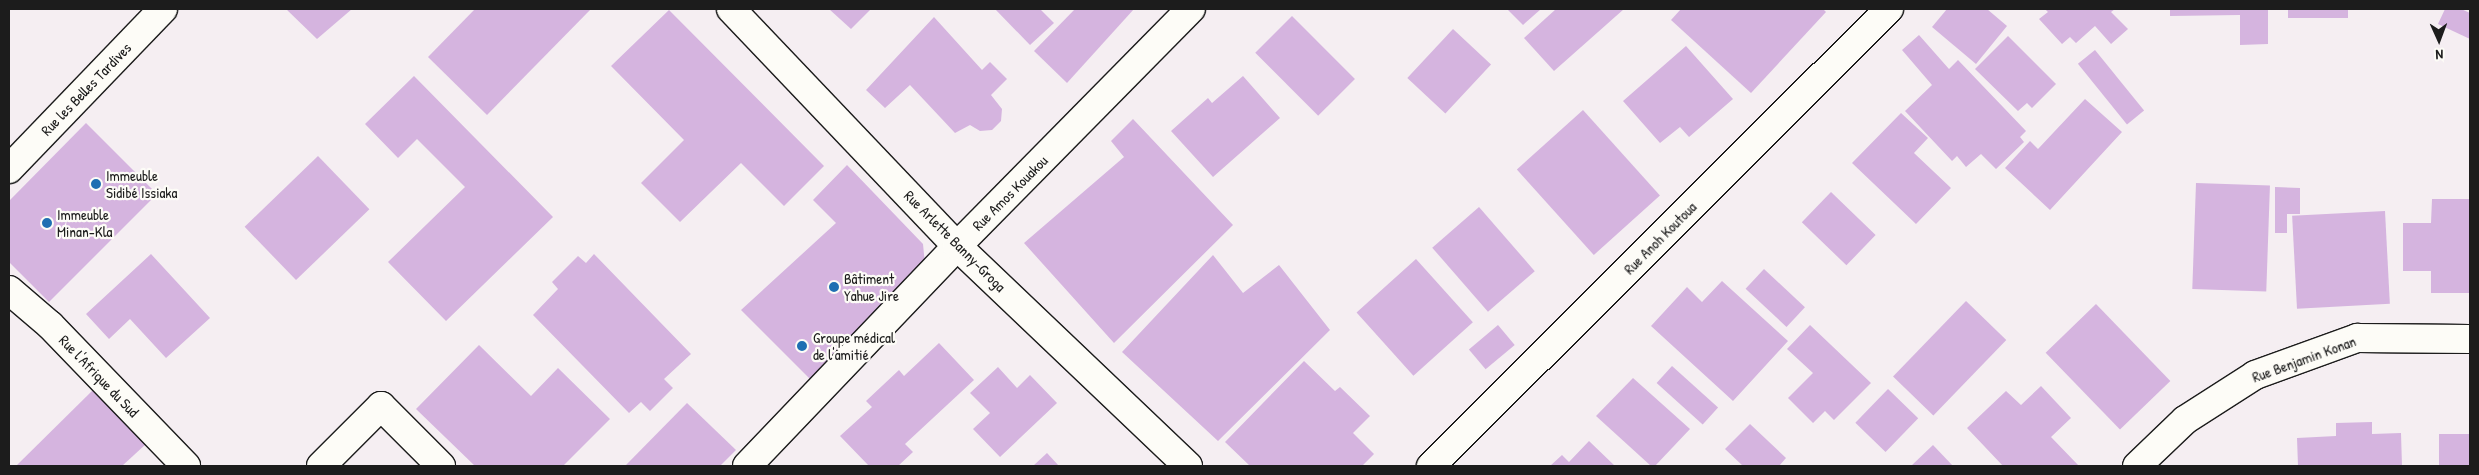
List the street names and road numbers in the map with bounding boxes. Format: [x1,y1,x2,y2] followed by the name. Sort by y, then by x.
[37,39,135,139] street label: Rue les Belles Tardives
[969,152,1051,234] street label: Rue Amos Kouakou
[901,187,1009,295] street label: Rue Arlette Banny-Groga
[1620,198,1700,278] street label: Rue Anoh Koutoua
[55,331,143,421] street label: Rue l'Afrique du Sud
[2250,332,2358,386] street label: Rue Benjamin Konan

